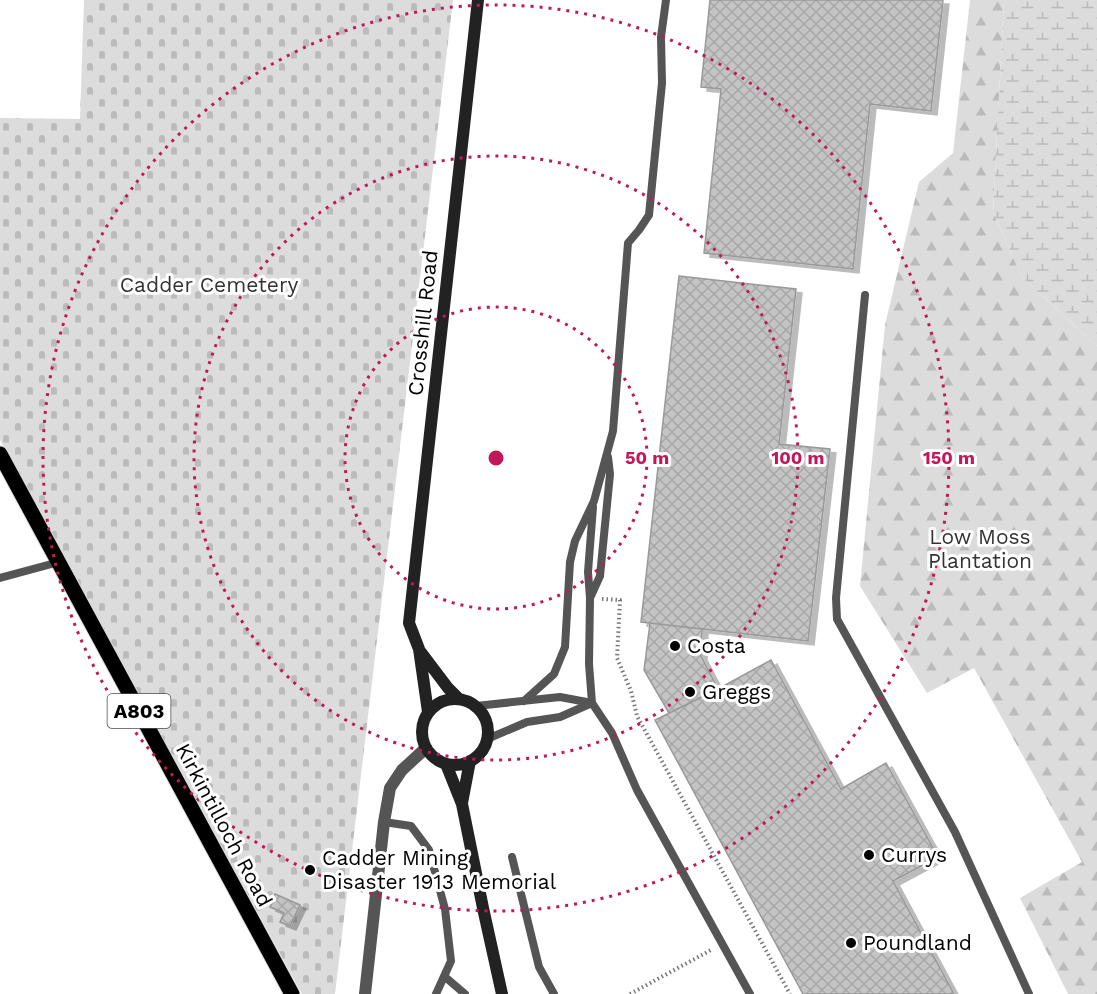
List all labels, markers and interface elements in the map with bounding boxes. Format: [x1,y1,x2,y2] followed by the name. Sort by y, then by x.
[402,249,443,397] street label: Crosshill Road
[120,272,298,297] park label: Cadder Cemetery
[625,447,669,468] text: 50 m
[771,447,825,468] text: 100 m
[923,447,975,468] text: 150 m
[486,448,506,468] centre of rings
[928,524,1032,573] park label: Low Moss Plantation
[687,633,746,658] place label: Costa
[668,639,682,653] marker: Costa
[702,679,771,704] place label: Greggs
[683,685,697,699] marker: Greggs
[108,694,170,728] road number: A803
[171,739,278,911] street label: Kirkintilloch Road
[881,842,947,867] place label: Currys
[322,845,557,894] place label: Cadder Mining Disaster 1913 Memorial
[862,848,876,862] marker: Currys
[303,863,317,877] marker: Cadder Mining Disaster 1913 Memorial
[863,930,972,955] place label: Poundland
[844,936,858,950] marker: Poundland

